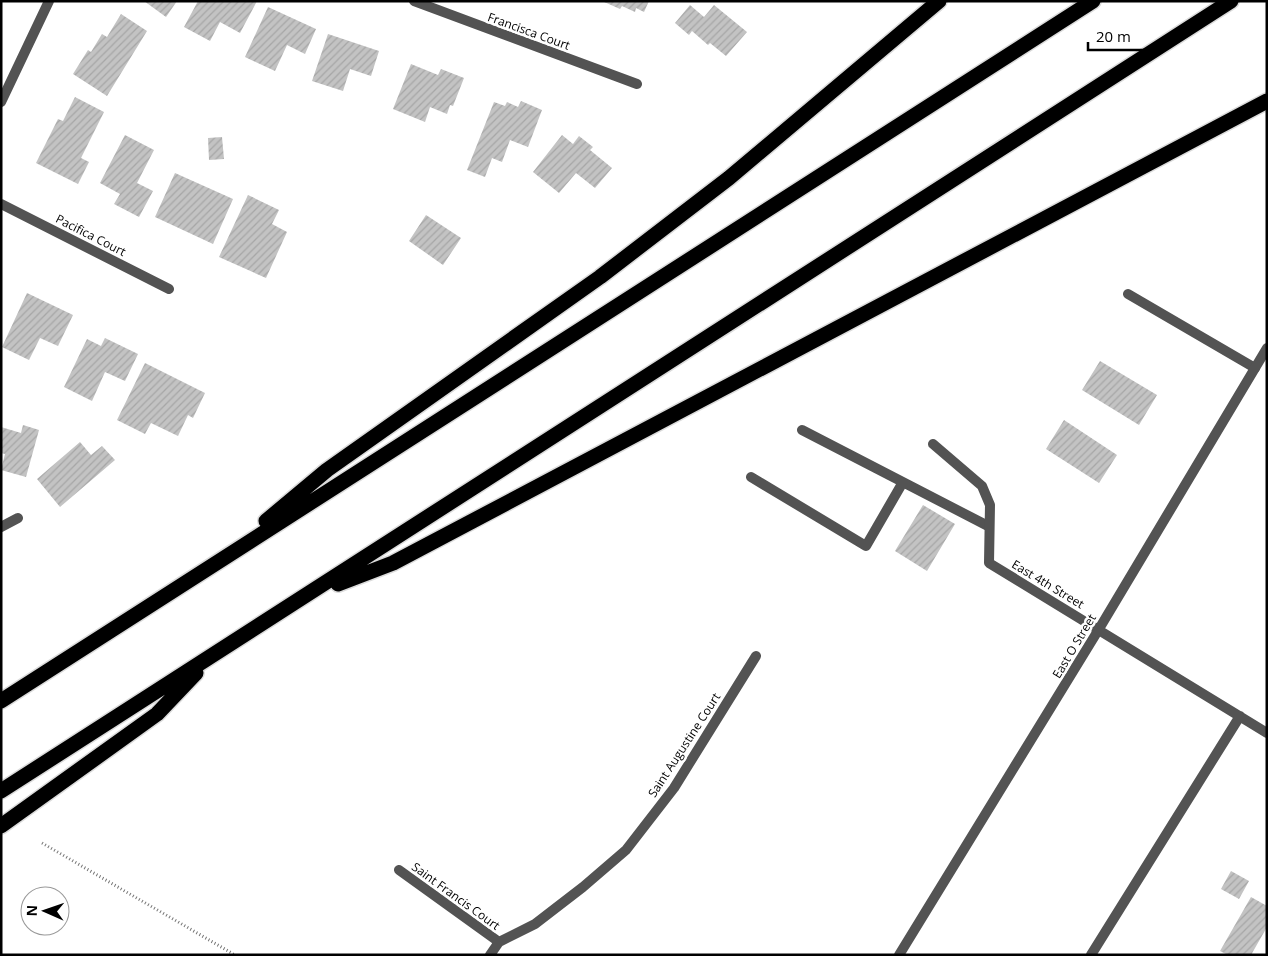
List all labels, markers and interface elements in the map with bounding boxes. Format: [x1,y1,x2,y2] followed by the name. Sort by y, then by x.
[485,8,573,54] street label: Francisca Court
[1088,20,1157,52] scale bar
[1096,26,1131,46] text: 20 m
[53,210,129,260] street label: Pacifica Court
[1009,556,1087,612] street label: East 4th Street
[1048,611,1100,681] street label: East O Street
[644,689,724,801] street label: Saint Augustine Court
[408,858,504,934] street label: Saint Francis Court
[20,886,70,936] north arrow
[22,905,41,917] text: N

